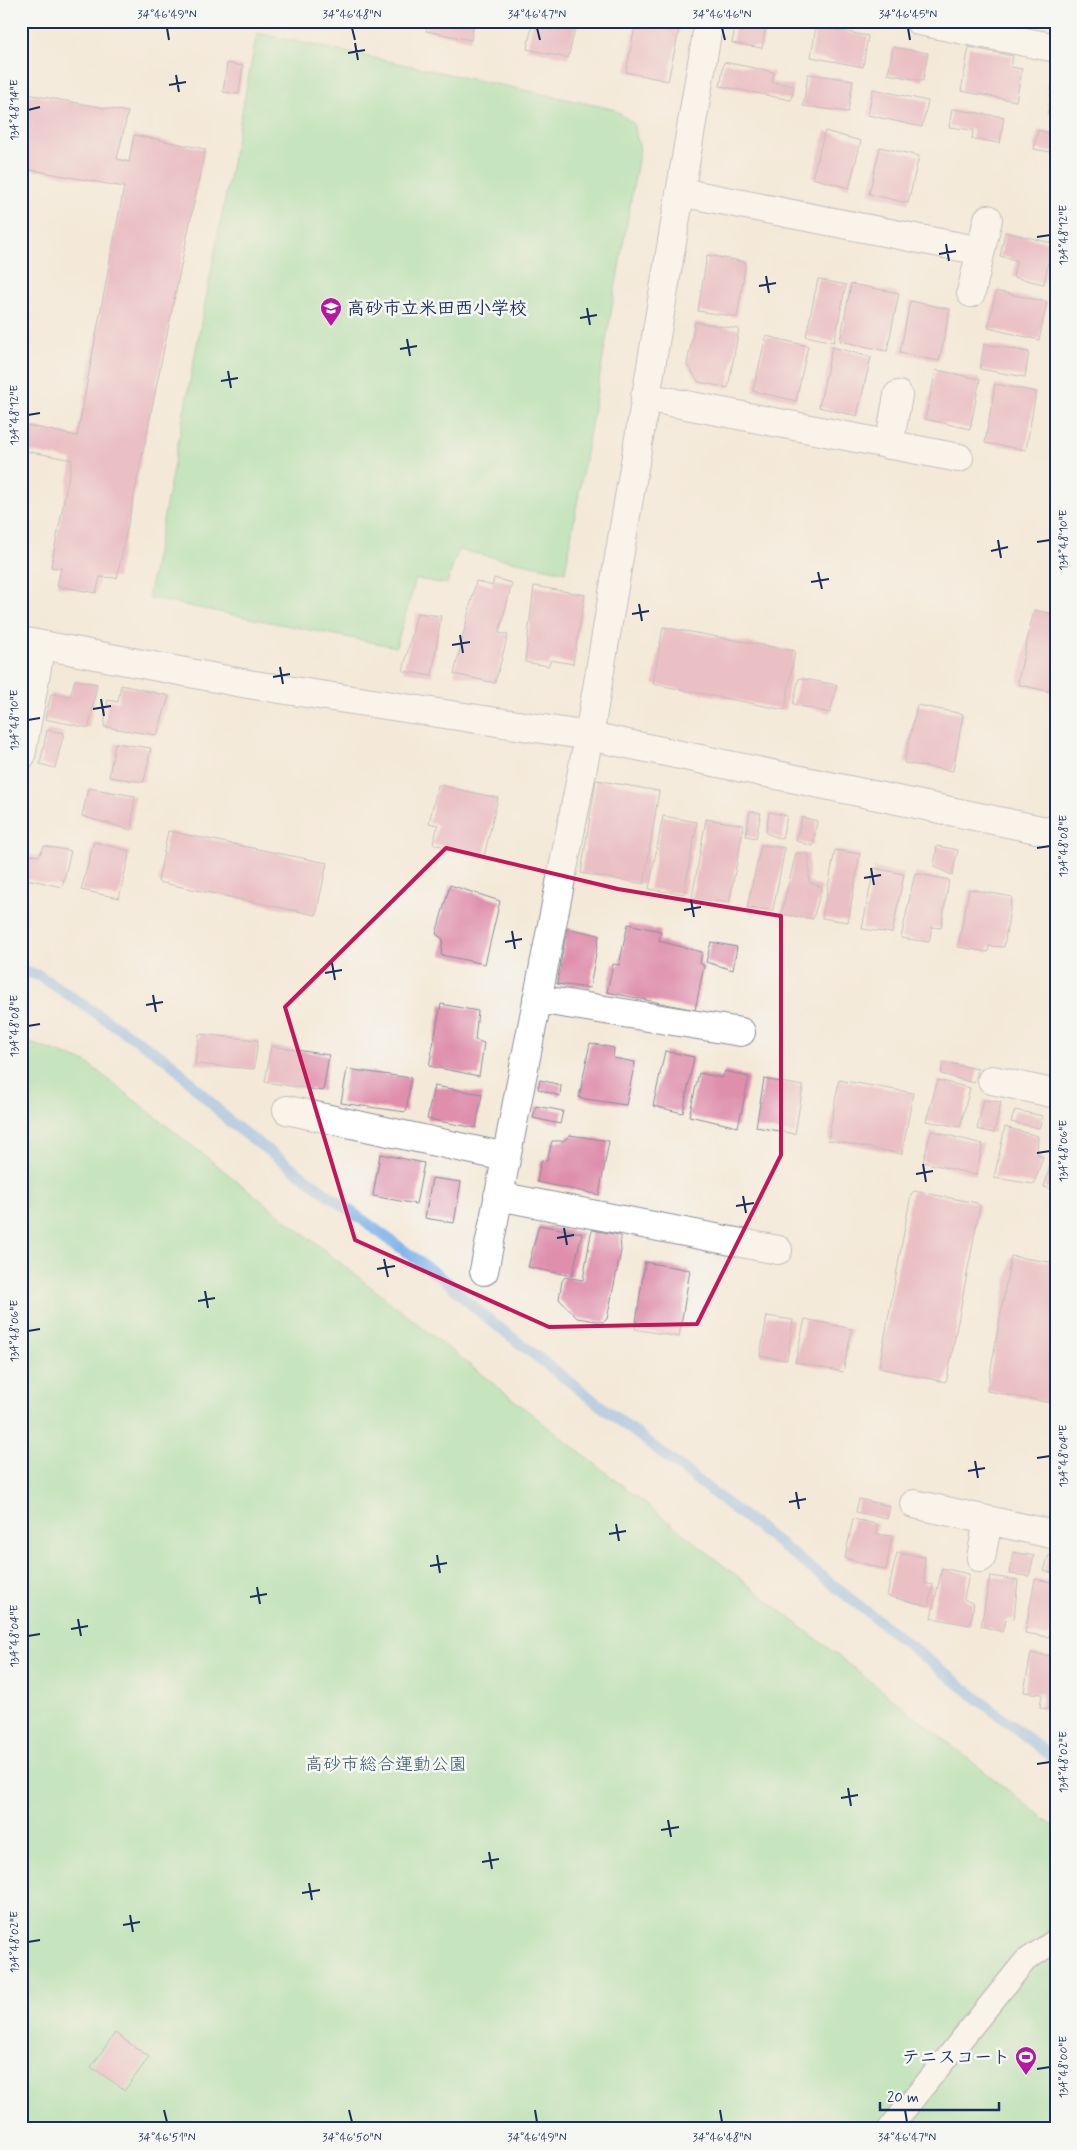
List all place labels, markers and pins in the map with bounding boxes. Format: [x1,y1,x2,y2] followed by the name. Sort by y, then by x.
[319,296,343,327] school or university icon: 高砂市立米田西小学校
[347,297,527,321] place label: 高砂市立米田西小学校
[1014,2045,1038,2076] sports icon: テニスコート
[902,2046,1010,2070] place label: テニスコート

